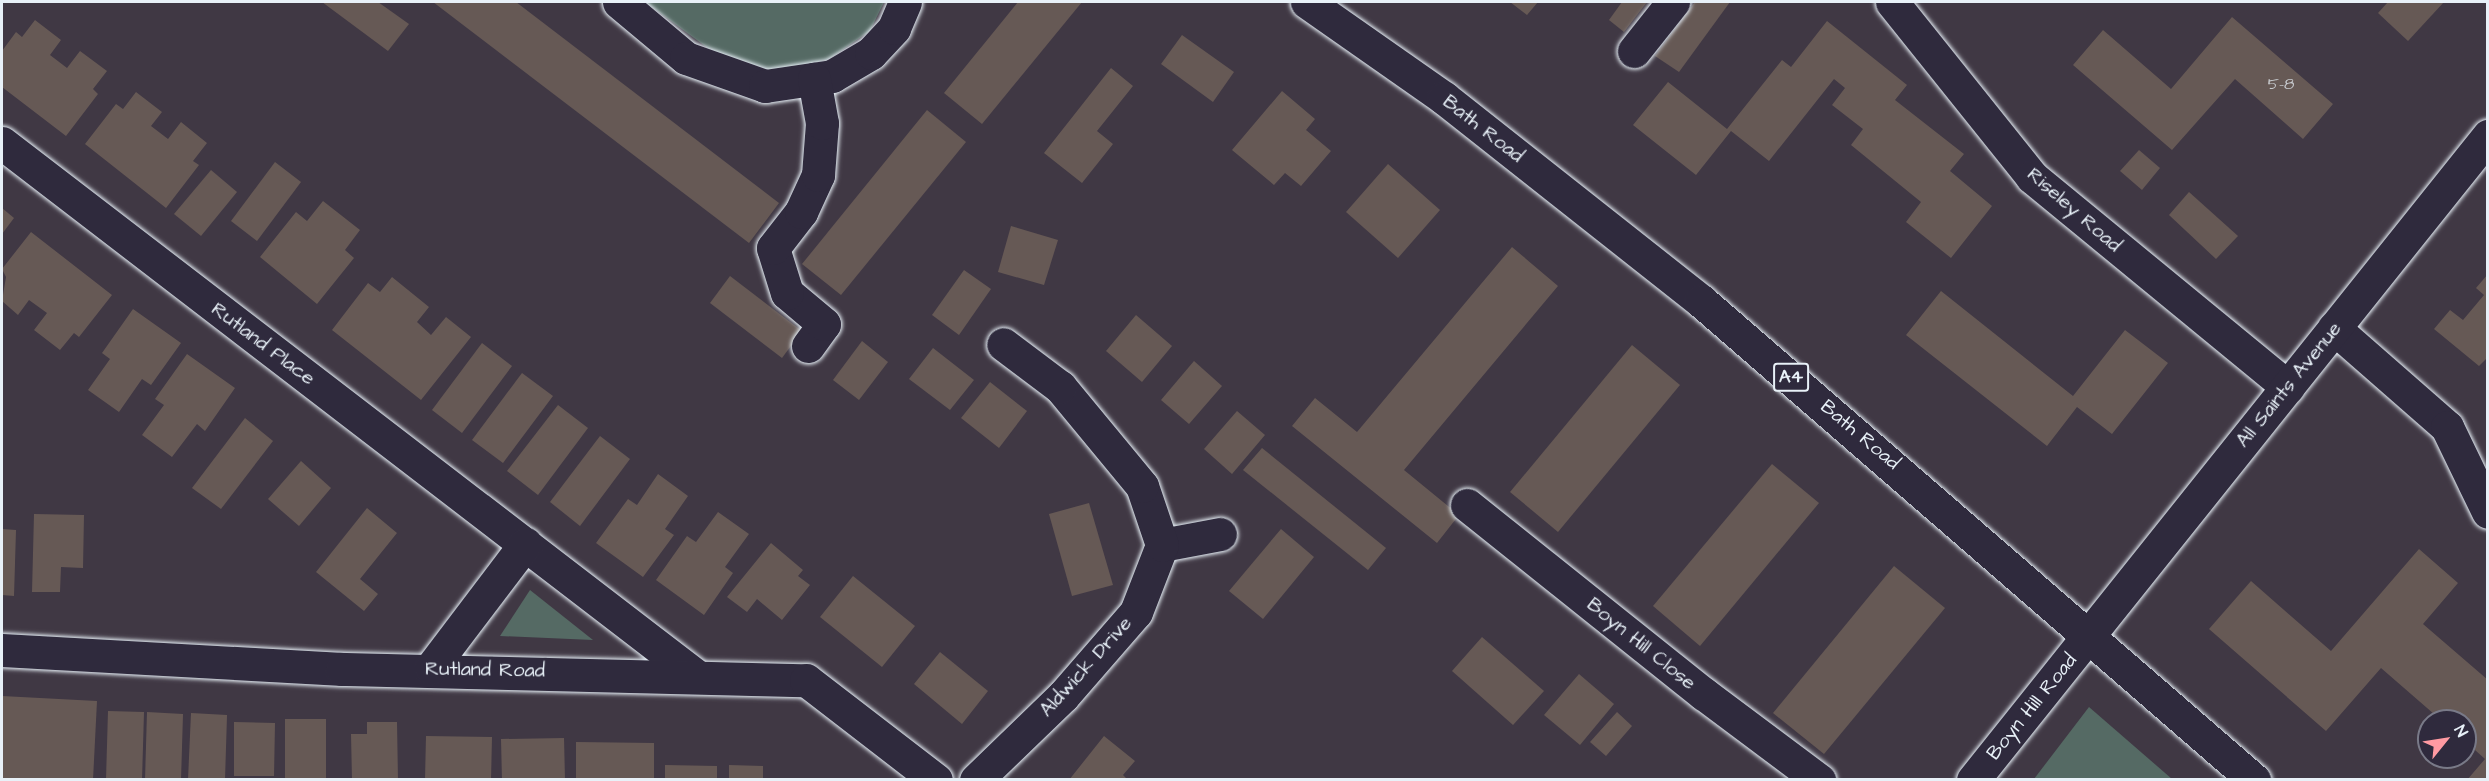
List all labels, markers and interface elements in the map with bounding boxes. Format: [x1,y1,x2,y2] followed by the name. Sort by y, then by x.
[2268,74,2294,94] house number: 5-8
[1438,90,1528,168] street label: Bath Road
[2022,163,2126,257] street label: Riseley Road
[206,297,320,391] street label: Rutland Place
[2231,318,2347,452] street label: All Saints Avenue
[1773,362,1809,392] road number: A4
[1815,395,1905,475] street label: Bath Road
[1582,593,1700,695] street label: Boyn Hill Close
[1035,612,1137,722] street label: Aldwick Drive
[1982,649,2082,765] street label: Boyn Hill Road
[425,657,545,683] street label: Rutland Road
[2417,709,2477,769] north arrow
[2449,721,2473,741] text: N

